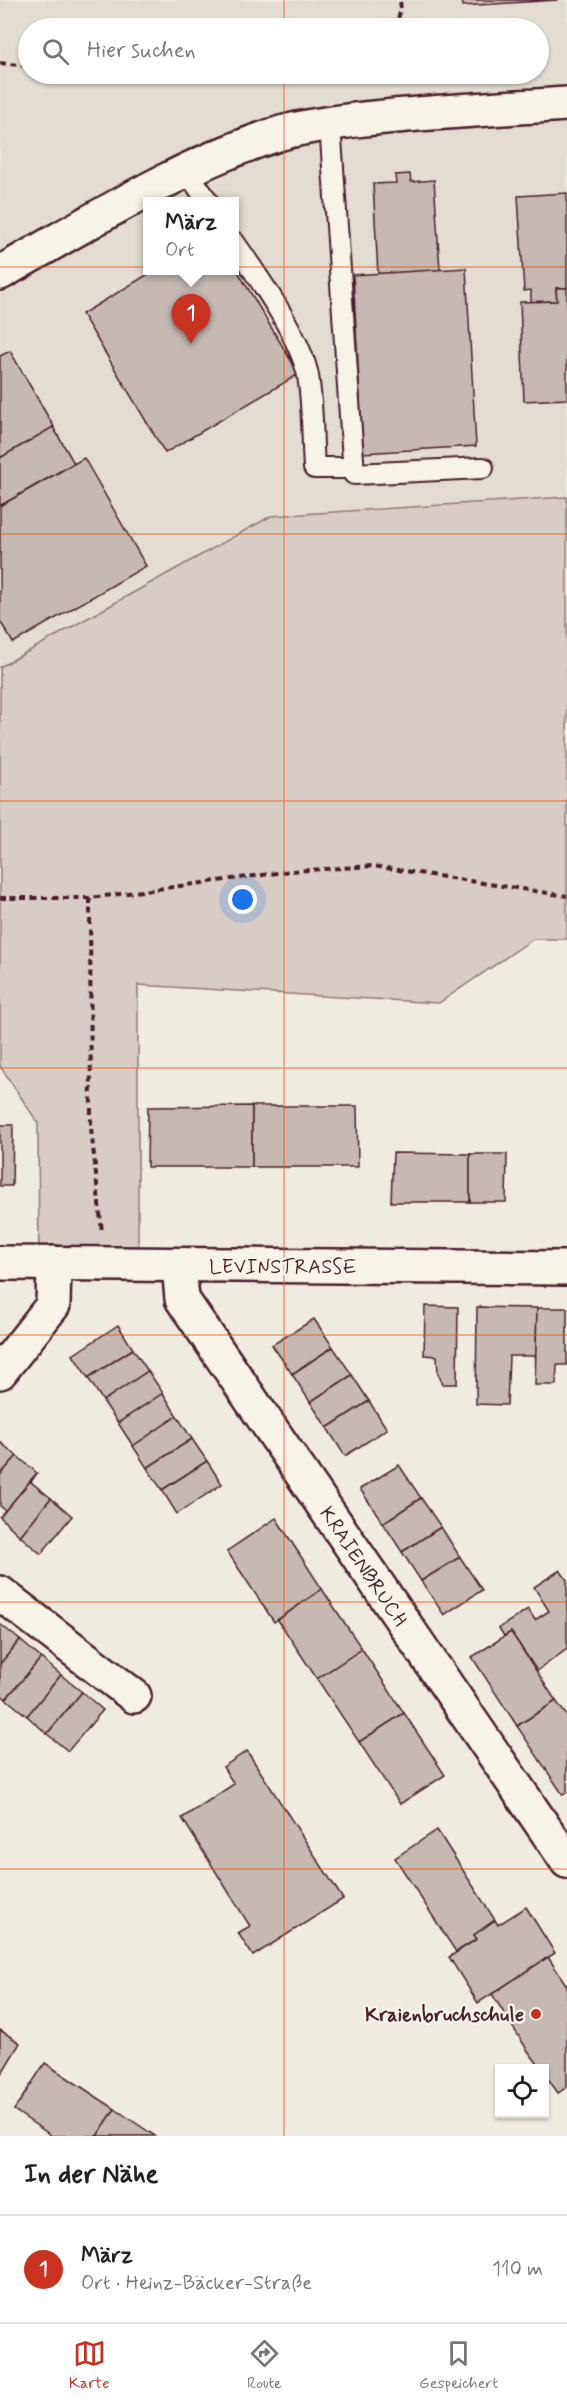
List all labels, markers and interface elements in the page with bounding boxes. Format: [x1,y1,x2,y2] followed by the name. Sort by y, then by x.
[18,18,549,84] search box
[39,35,72,68] icon: search
[87,37,196,65] text: Hier suchen
[143,197,239,275] popup
[165,209,217,237] text: März
[165,237,195,264] text: Ort
[172,294,210,344] pin: 1
[228,885,257,914] your location
[209,1254,357,1281] street label: LEVINSTRASSE
[313,1502,413,1632] street label: KRAIENBRUCH
[365,2002,524,2029] place label: Kraienbruchschule
[529,2007,543,2021] marker: Kraienbruchschule
[495,2064,549,2118] map controls
[495,2064,549,2118] button: locate
[24,2158,158,2192] text: In der Nähe
[81,2242,133,2270] text: März
[39,2256,48,2283] text: 1
[492,2256,543,2283] text: 110 m
[81,2270,312,2297] text: Ort · Heinz-Bäcker-Straße
[69,2337,110,2394] tab: Karte
[247,2337,282,2394] tab: Route
[419,2337,498,2394] tab: Gespeichert

